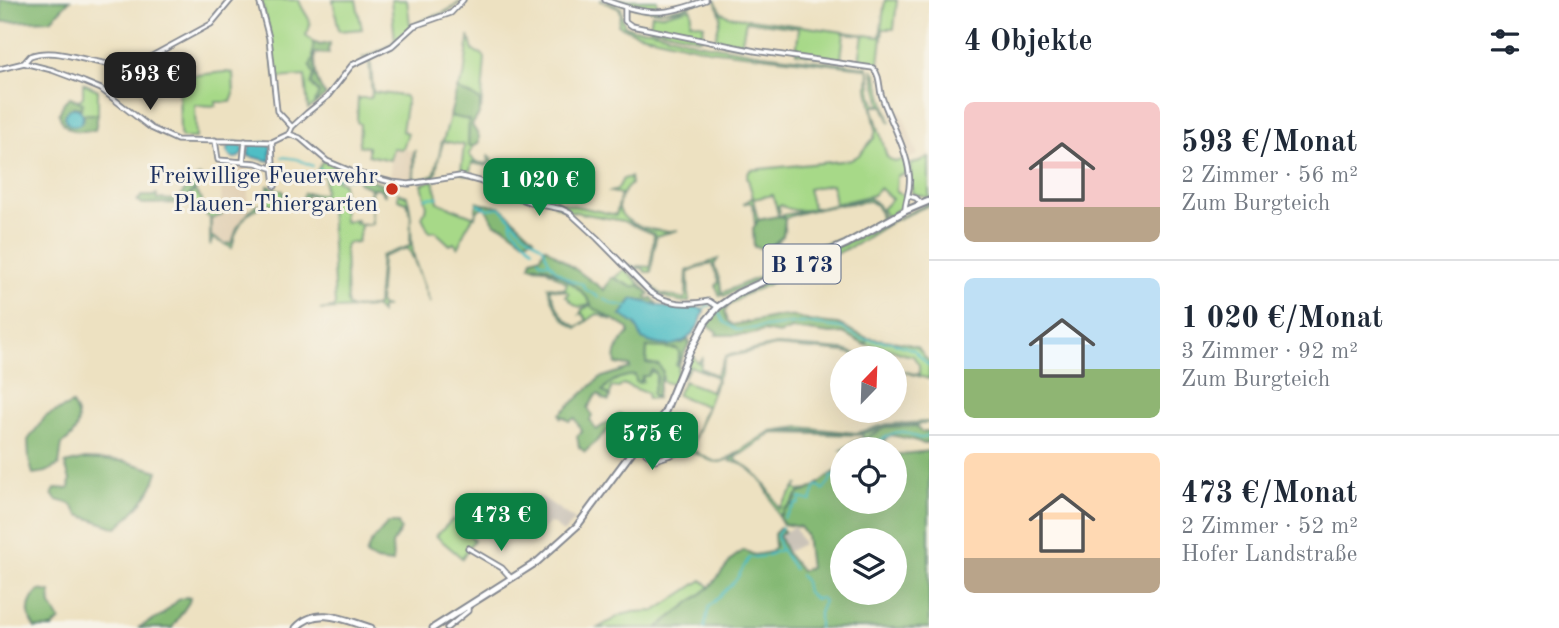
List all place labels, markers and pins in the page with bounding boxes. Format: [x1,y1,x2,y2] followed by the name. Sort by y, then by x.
[101,52,199,112] pin: 593 €
[474,158,604,218] pin: 1 020 €
[149,165,378,217] place label: Freiwillige Feuerwehr Plauen-Thiergarten
[384,181,400,197] marker: Freiwillige Feuerwehr Plauen-Thiergarten
[603,412,701,472] pin: 575 €
[452,494,550,553] pin: 473 €

